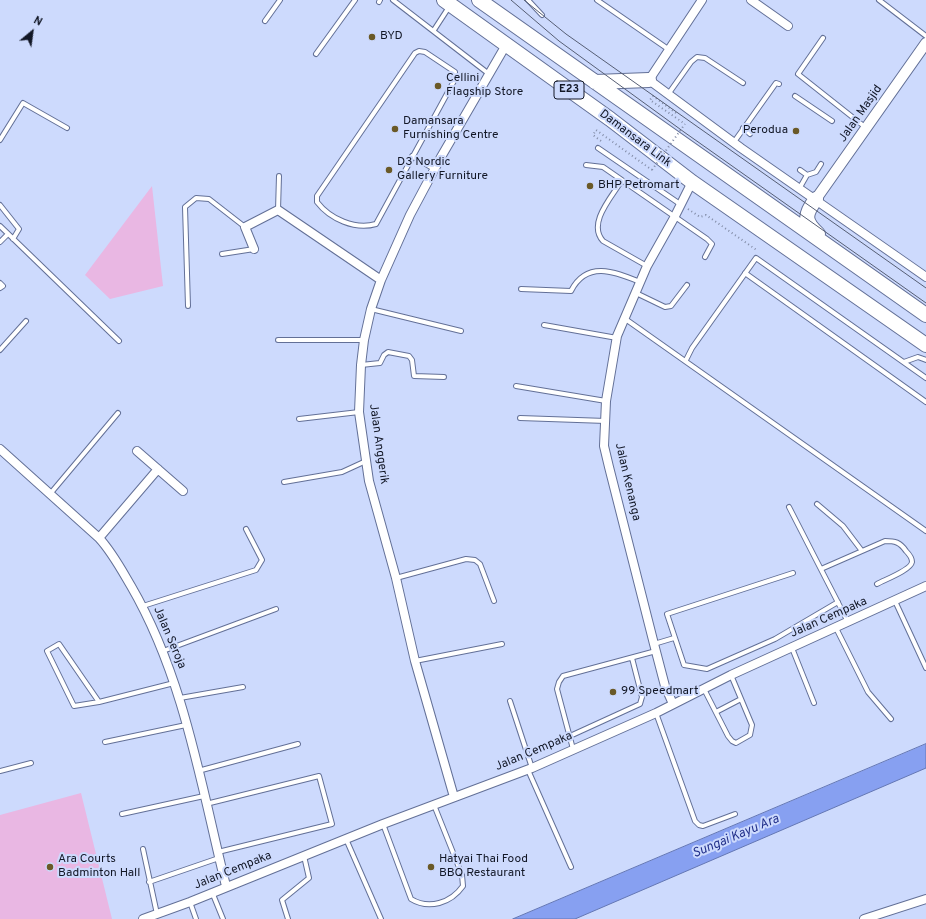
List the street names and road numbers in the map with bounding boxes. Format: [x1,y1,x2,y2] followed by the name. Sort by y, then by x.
[554,81,584,99] road number: E23
[836,83,886,145] street label: Jalan Masjid
[596,107,674,171] street label: Damansara Link
[365,403,391,485] street label: Jalan Anggerik
[611,442,643,522] street label: Jalan Kenanga
[788,595,870,641] street label: Jalan Cempaka
[149,605,189,671] street label: Jalan Seroja
[493,729,575,775] street label: Jalan Cempaka
[192,849,274,893] street label: Jalan Cempaka

